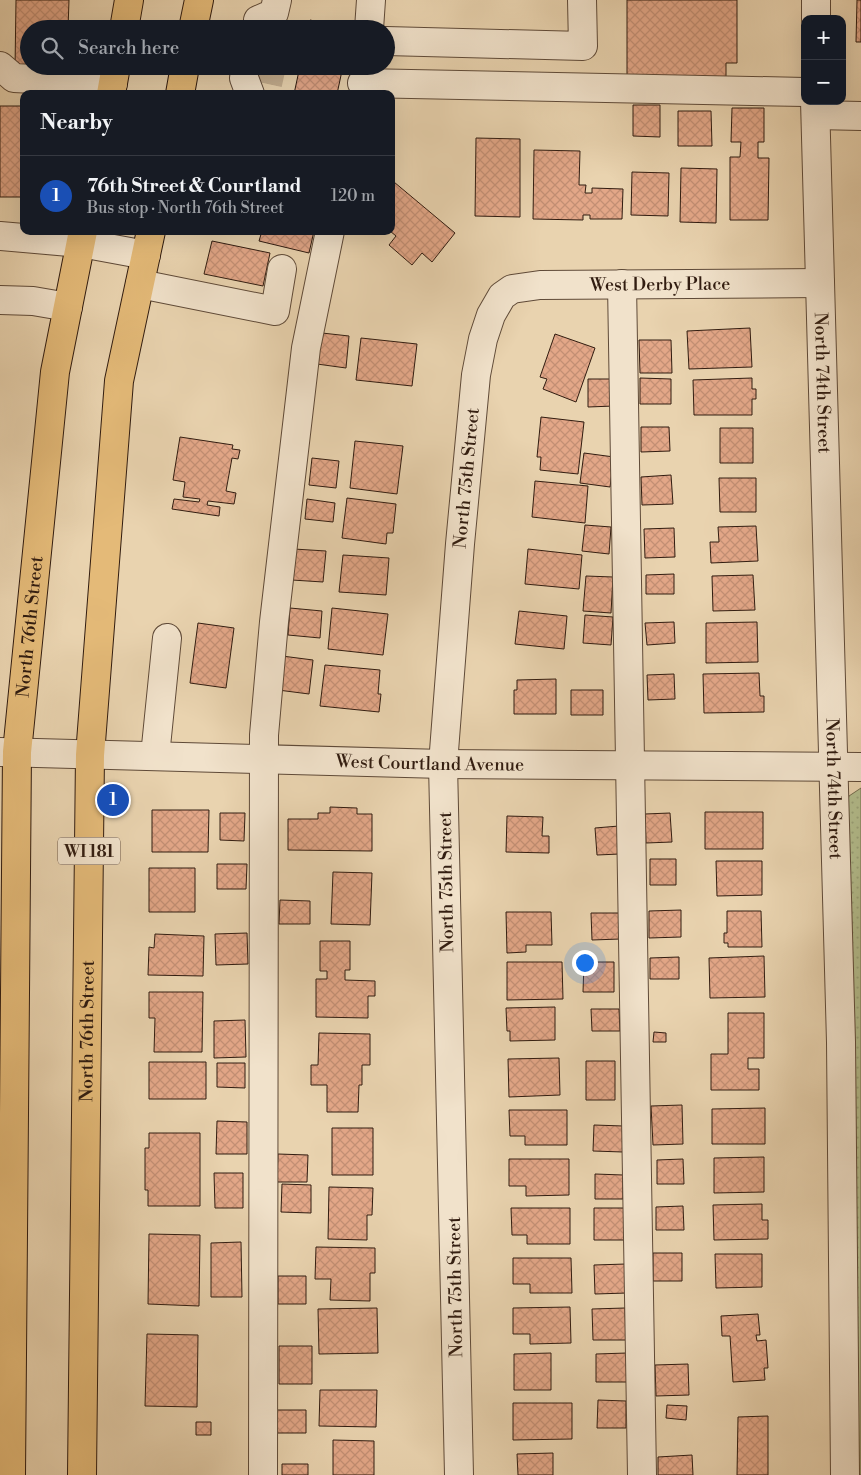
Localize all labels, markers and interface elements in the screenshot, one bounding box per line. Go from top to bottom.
map controls [801,15,846,105]
button: + [801,15,846,60]
search box [20,20,395,75]
icon: search [38,34,66,62]
text: Search here [78,36,179,60]
button: − [801,60,846,105]
text: Nearby [40,110,113,136]
text: 76th Street & Courtland [87,174,302,198]
text: 1 [52,186,60,206]
text: 120 m [331,186,375,206]
text: Bus stop · North 76th Street [87,198,284,218]
street label: West Derby Place [589,273,730,297]
street label: North 74th Street [809,312,836,455]
street label: North 75th Street [449,406,485,550]
street label: North 76th Street [12,554,49,699]
street label: North 74th Street [820,718,847,860]
street label: West Courtland Avenue [334,750,524,777]
pin: 1 [97,781,129,819]
street label: North 75th Street [434,811,459,953]
road number: WI 181 [58,838,120,864]
your location [572,950,598,976]
street label: North 76th Street [75,959,100,1102]
street label: North 75th Street [443,1216,468,1358]

